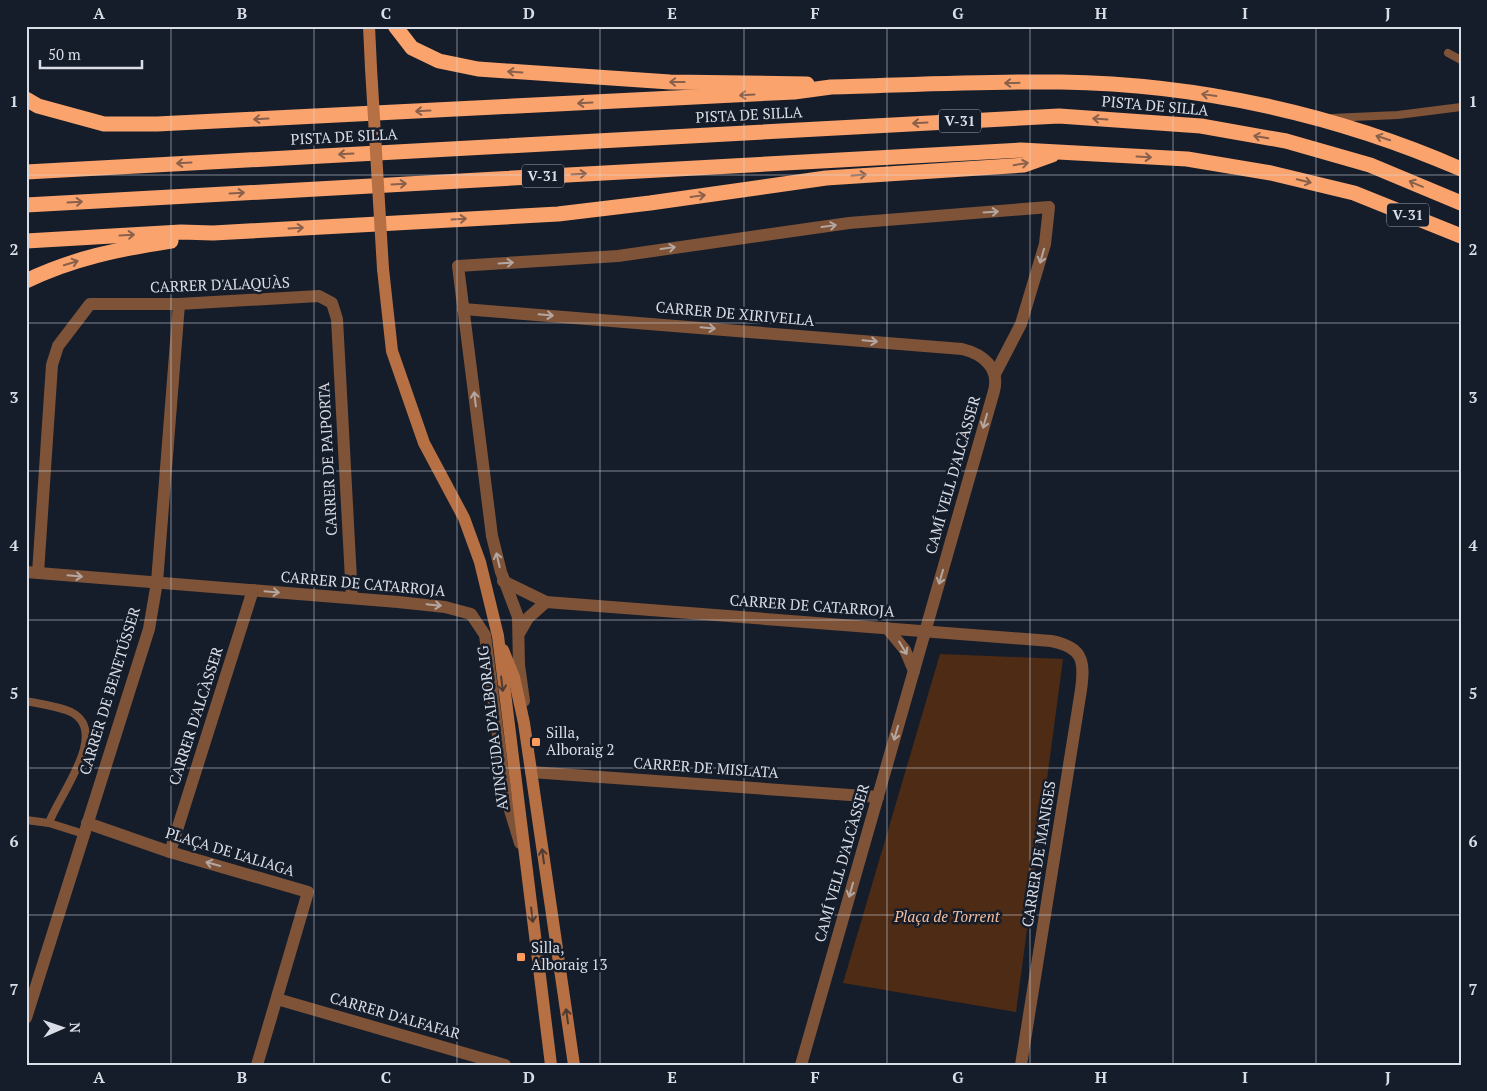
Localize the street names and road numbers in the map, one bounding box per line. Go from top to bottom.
street label: PISTA DE SILLA [1101,90,1210,120]
street label: PISTA DE SILLA [695,101,804,127]
road number: V-31 [939,110,981,132]
street label: PISTA DE SILLA [290,123,399,149]
road number: V-31 [522,165,564,188]
road number: V-31 [1387,204,1429,226]
street label: CARRER D'ALAQUÀS [150,272,290,296]
street label: CARRER DE XIRIVELLA [655,296,816,330]
street label: CARRER DE PAIPORTA [313,381,341,536]
street label: CAMÍ VELL D'ALCÀSSER [920,393,984,556]
street label: CARRER DE CATARROJA [280,566,447,600]
street label: CARRER DE CATARROJA [729,589,896,621]
street label: CARRER DE BENETÚSSER [74,604,144,777]
street label: CARRER D'ALCÀSSER [163,644,227,787]
street label: AVINGUDA D’ALBORAIG [472,644,512,812]
street label: CARRER DE MISLATA [633,752,780,782]
street label: CARRER DE MANISES [1017,779,1059,928]
street label: CAMÍ VELL D'ALCÀSSER [809,781,873,944]
street label: PLAÇA DE L'ALIAGA [163,822,298,880]
street label: CARRER D'ALFAFAR [328,987,463,1043]

